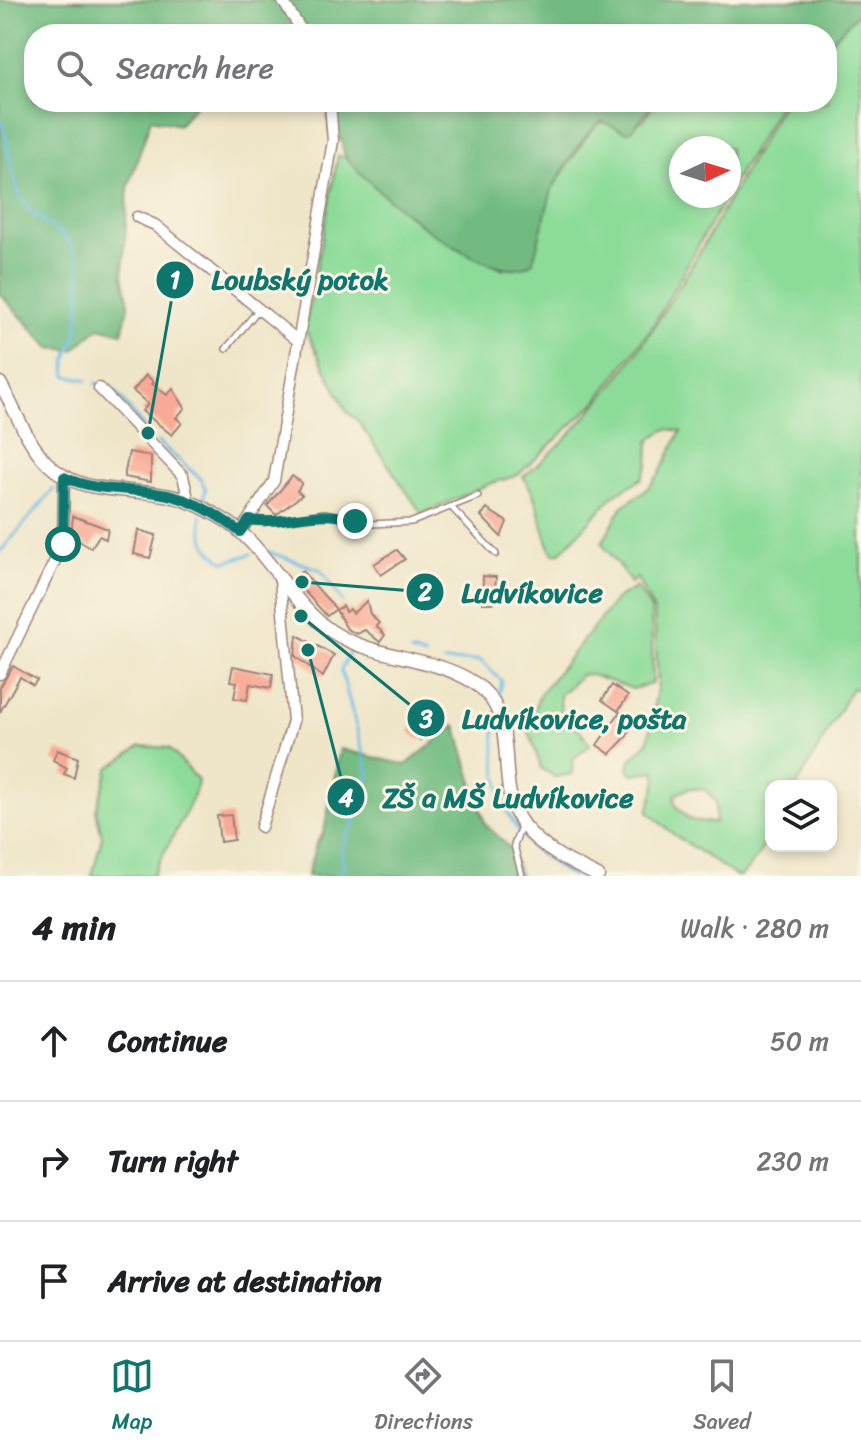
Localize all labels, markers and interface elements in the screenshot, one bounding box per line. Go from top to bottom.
search box [24,24,837,112]
text: Search here [116,41,274,95]
icon: search [52,46,96,90]
north arrow [669,136,741,208]
callout: Loubský potok [155,254,404,306]
text: Loubský potok [211,255,389,304]
text: 1 [170,259,180,301]
route end [337,503,373,539]
route start [45,526,81,562]
callout: Ludvíkovice [405,566,618,618]
text: Ludvíkovice [461,568,603,617]
text: 2 [417,571,432,613]
callout: Ludvíkovice, pošta [406,692,703,744]
text: Ludvíkovice, pošta [462,694,687,743]
text: 3 [418,698,433,740]
callout: ZŠ a MŠ Ludvíkovice [326,771,649,823]
text: ZŠ a MŠ Ludvíkovice [381,773,634,822]
text: 4 [339,777,354,819]
map controls [765,780,837,852]
button: layers [765,780,837,852]
text: 4 min [32,898,116,958]
text: Walk · 280 m [680,905,829,951]
text: Continue [108,1014,227,1068]
text: 50 m [770,1018,829,1064]
icon: ahead [32,1019,76,1063]
text: Turn right [108,1134,238,1188]
text: 230 m [757,1138,829,1184]
icon: right [32,1139,76,1183]
text: Arrive at destination [108,1254,382,1308]
icon: arrive [32,1259,76,1303]
tab: Map [110,1354,154,1441]
tab: Directions [374,1354,473,1441]
tab: Saved [693,1354,751,1441]

